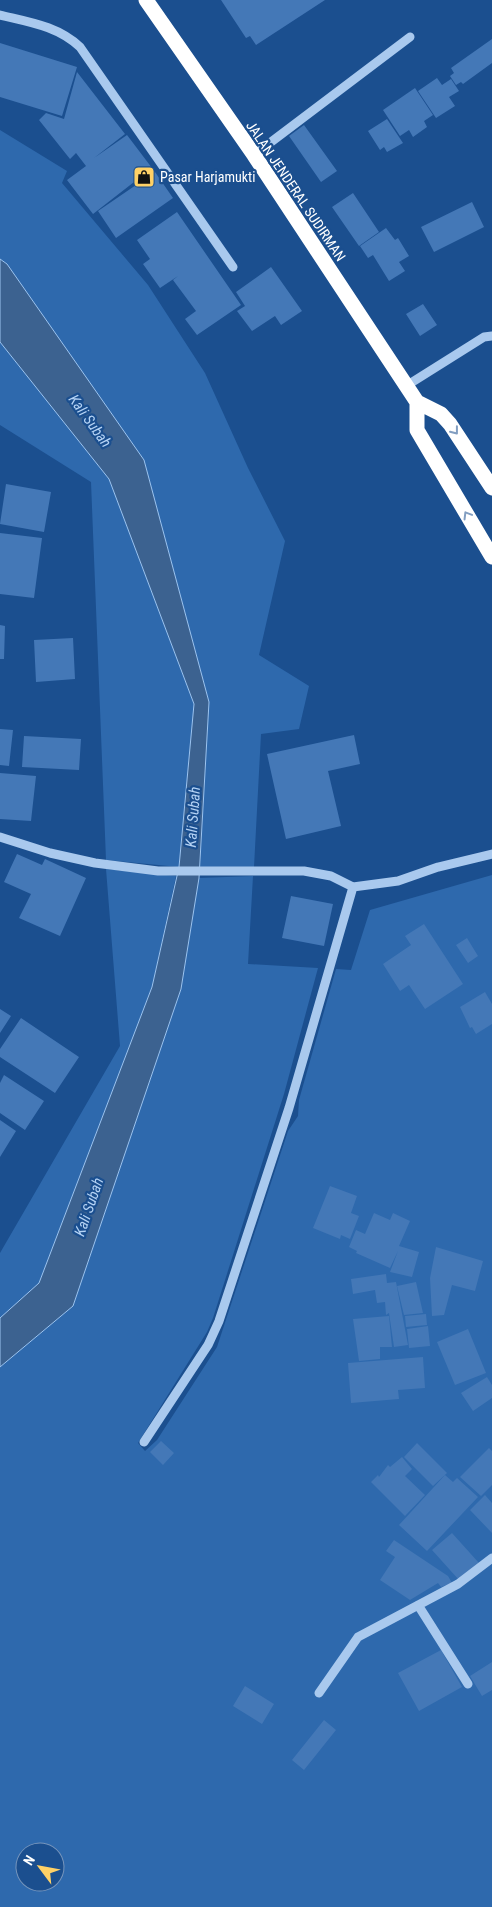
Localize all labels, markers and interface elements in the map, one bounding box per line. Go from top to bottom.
street label: JALAN JENDERAL SUDIRMAN [243,118,349,264]
shop icon: Pasar Harjamukti [132,165,156,189]
place label: Pasar Harjamukti [160,169,255,185]
water label: Kali Subah [65,391,115,451]
one-way arrow [449,425,458,434]
one-way arrow [463,512,473,521]
water label: Kali Subah [182,786,204,848]
water label: Kali Subah [71,1175,107,1239]
north arrow [15,1842,65,1892]
text: N [20,1852,38,1868]

